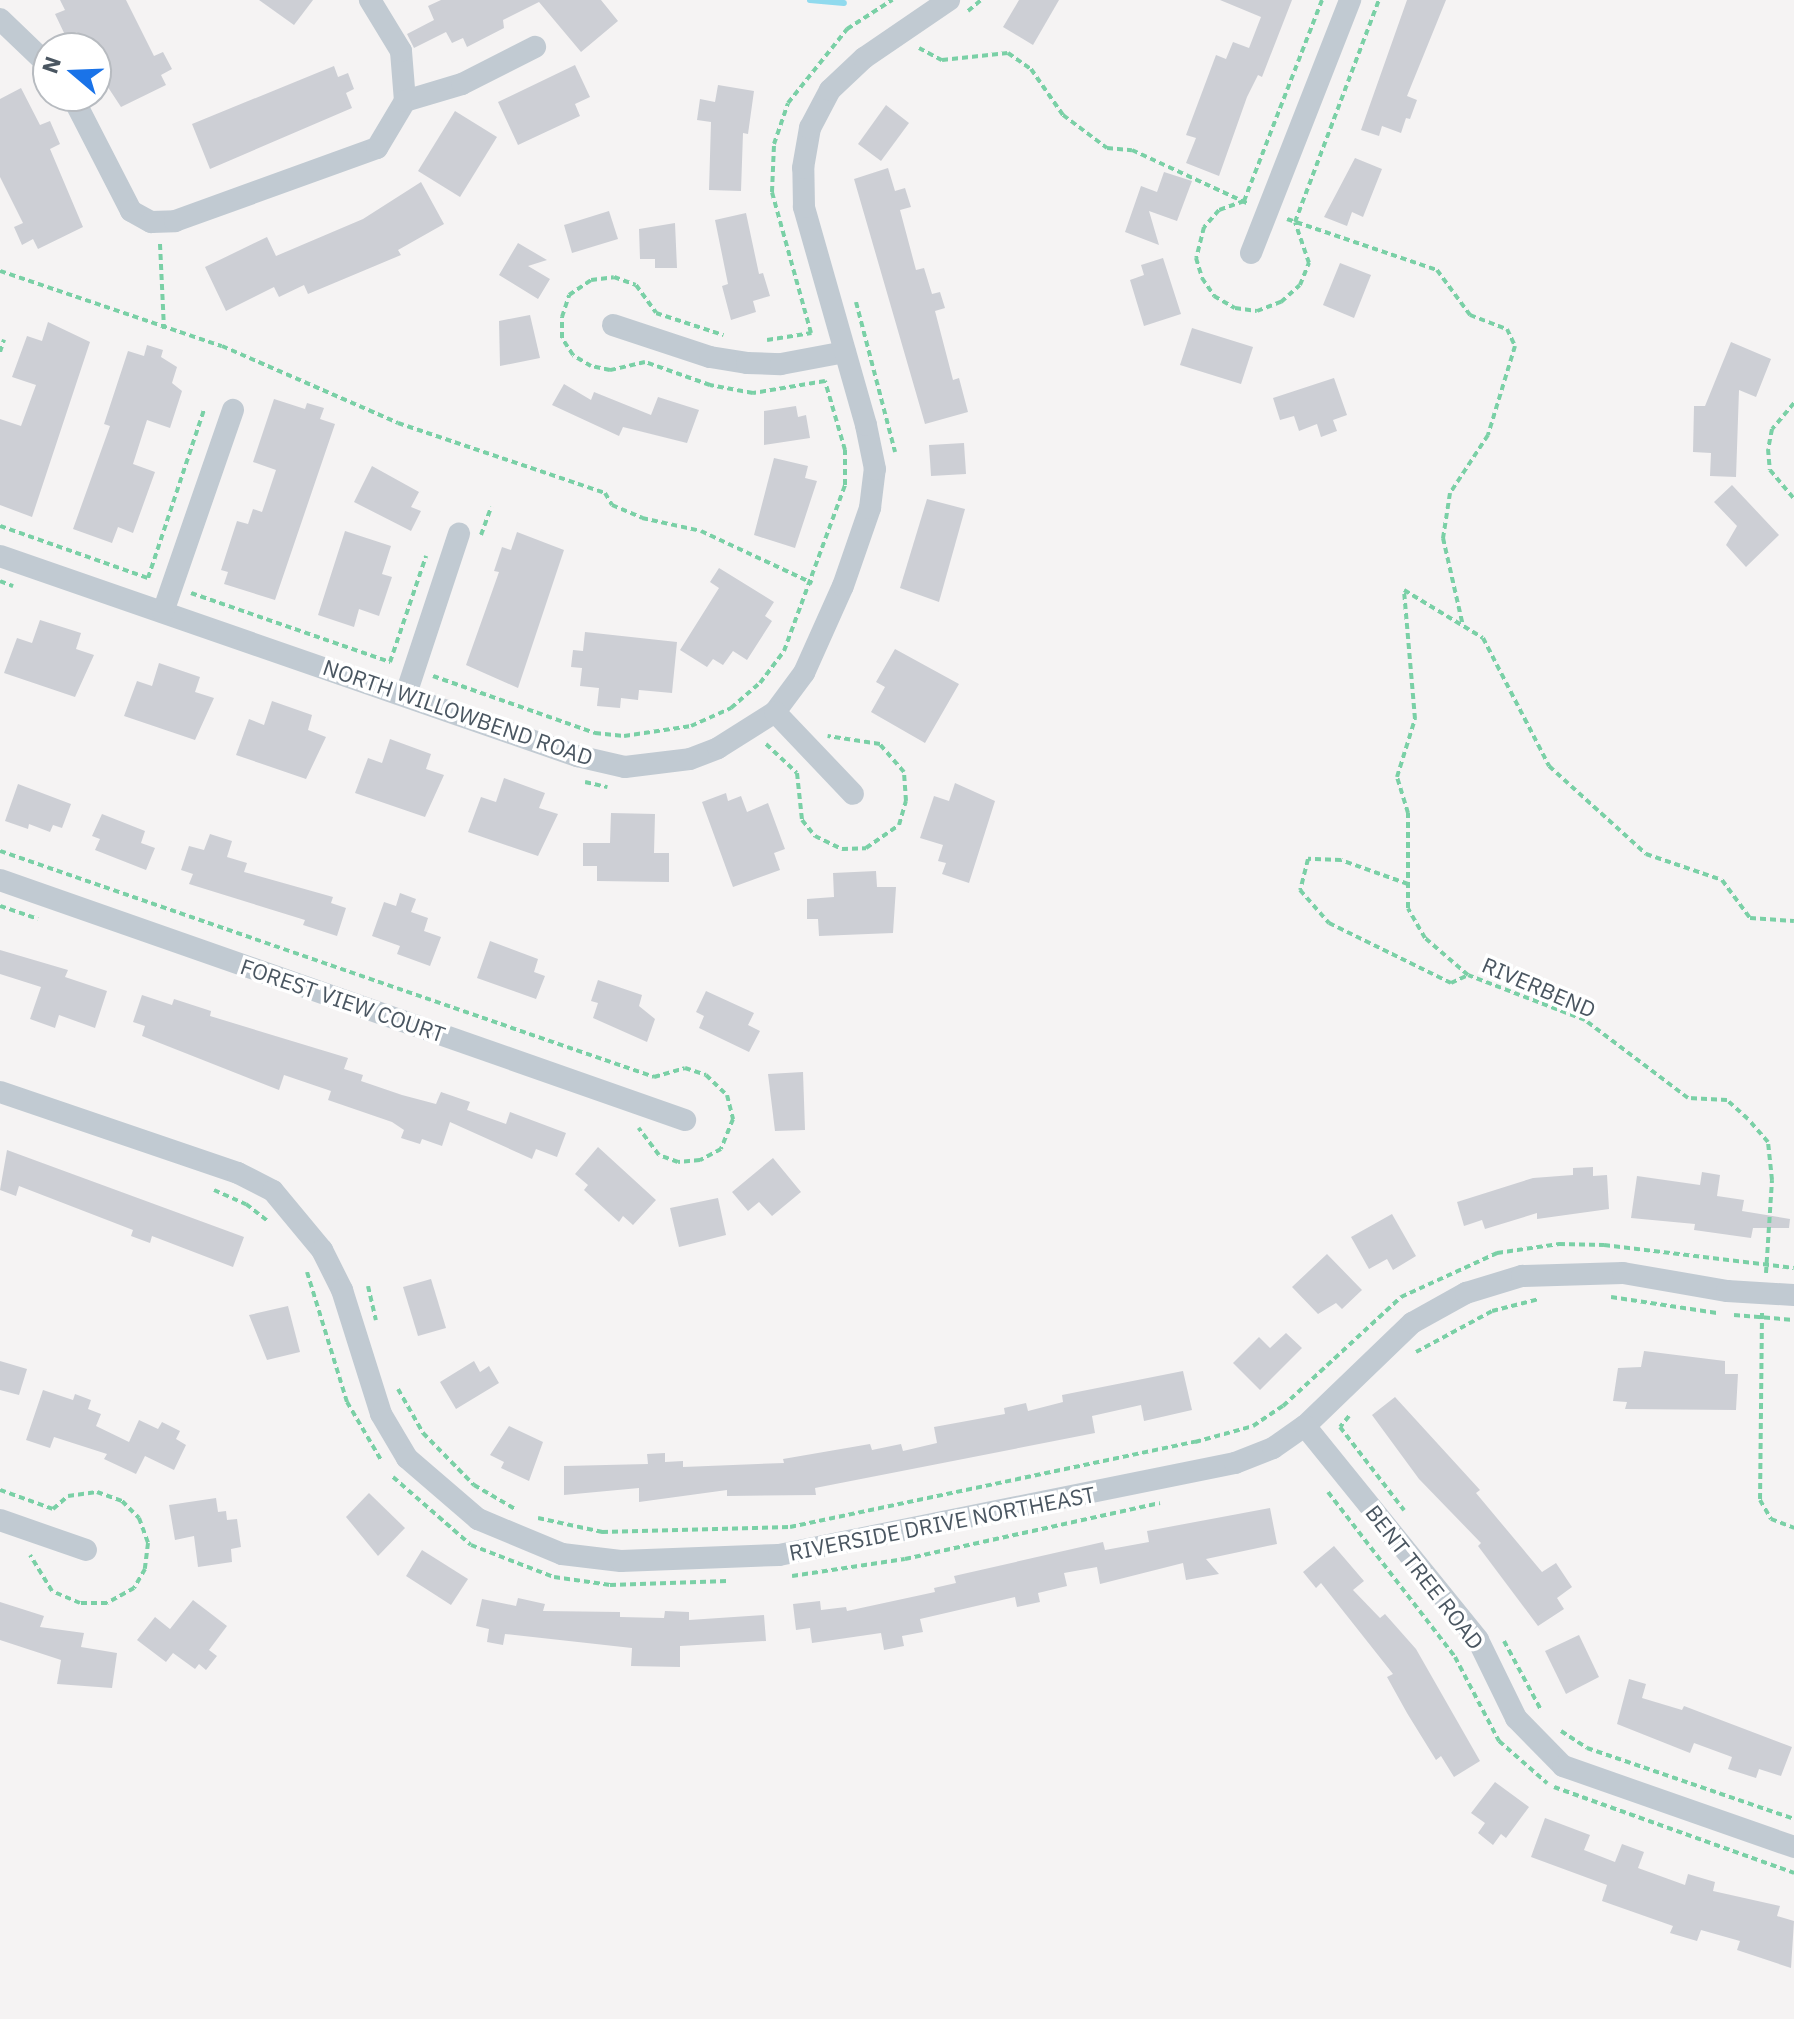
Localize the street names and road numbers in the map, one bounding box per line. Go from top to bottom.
street label: NORTH WILLOWBEND ROAD [320,653,596,771]
street label: RIVERBEND [1478,951,1600,1023]
street label: FOREST VIEW COURT [237,953,449,1047]
street label: RIVERSIDE DRIVE NORTHEAST [787,1480,1097,1566]
street label: BENT TREE ROAD [1360,1500,1490,1654]

